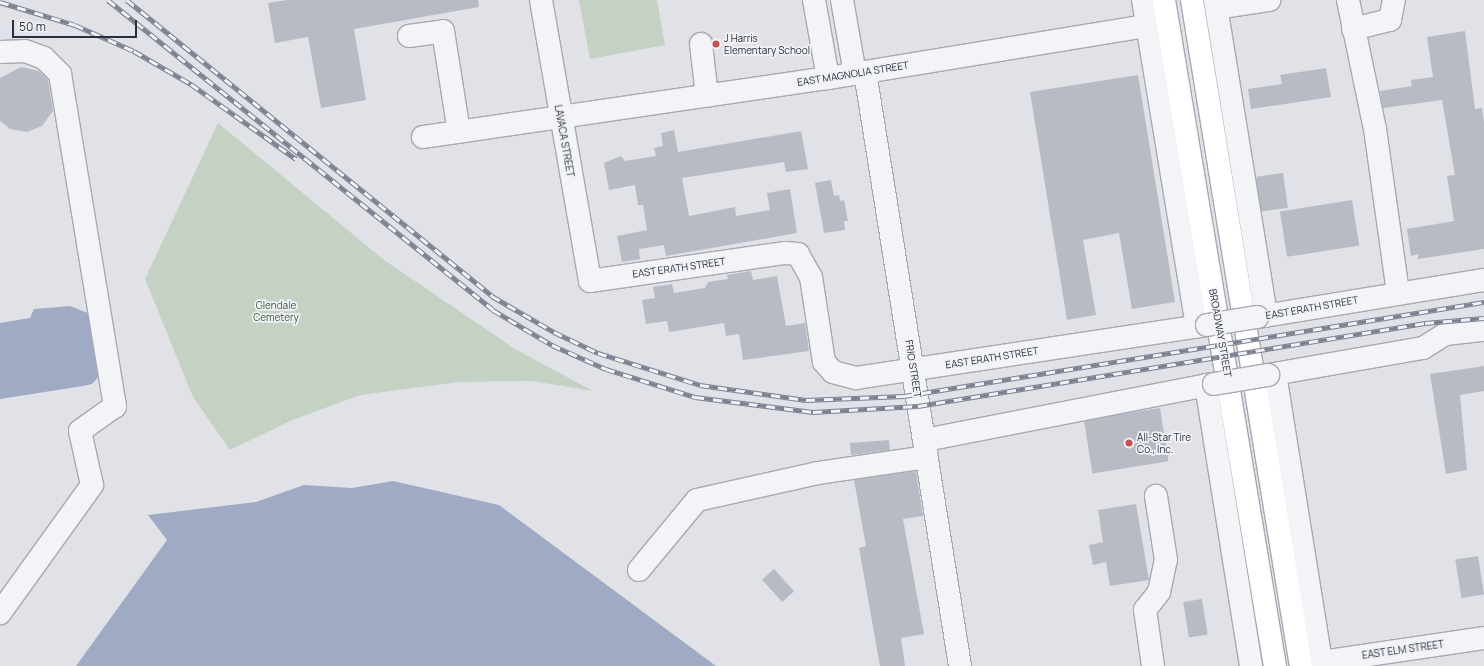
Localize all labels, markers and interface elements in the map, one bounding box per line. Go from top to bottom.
scale bar [14,12,139,38]
text: 50 m [19,18,46,35]
place label: J Harris Elementary School [724,32,810,56]
marker: J Harris Elementary School [711,39,721,49]
street label: EAST MAGNOLIA STREET [796,59,910,89]
street label: LAVACA STREET [552,104,576,178]
street label: EAST ERATH STREET [631,255,727,281]
street label: BROADWAY STREET [1206,288,1234,378]
street label: EAST ERATH STREET [1265,294,1359,322]
park label: Glendale Cemetery [253,299,299,322]
street label: FRIO STREET [902,339,924,399]
street label: EAST ERATH STREET [944,345,1040,371]
place label: All-Star Tire Co., Inc. [1137,431,1191,454]
marker: All-Star Tire Co., Inc. [1124,438,1134,448]
street label: EAST ELM STREET [1361,638,1445,662]

